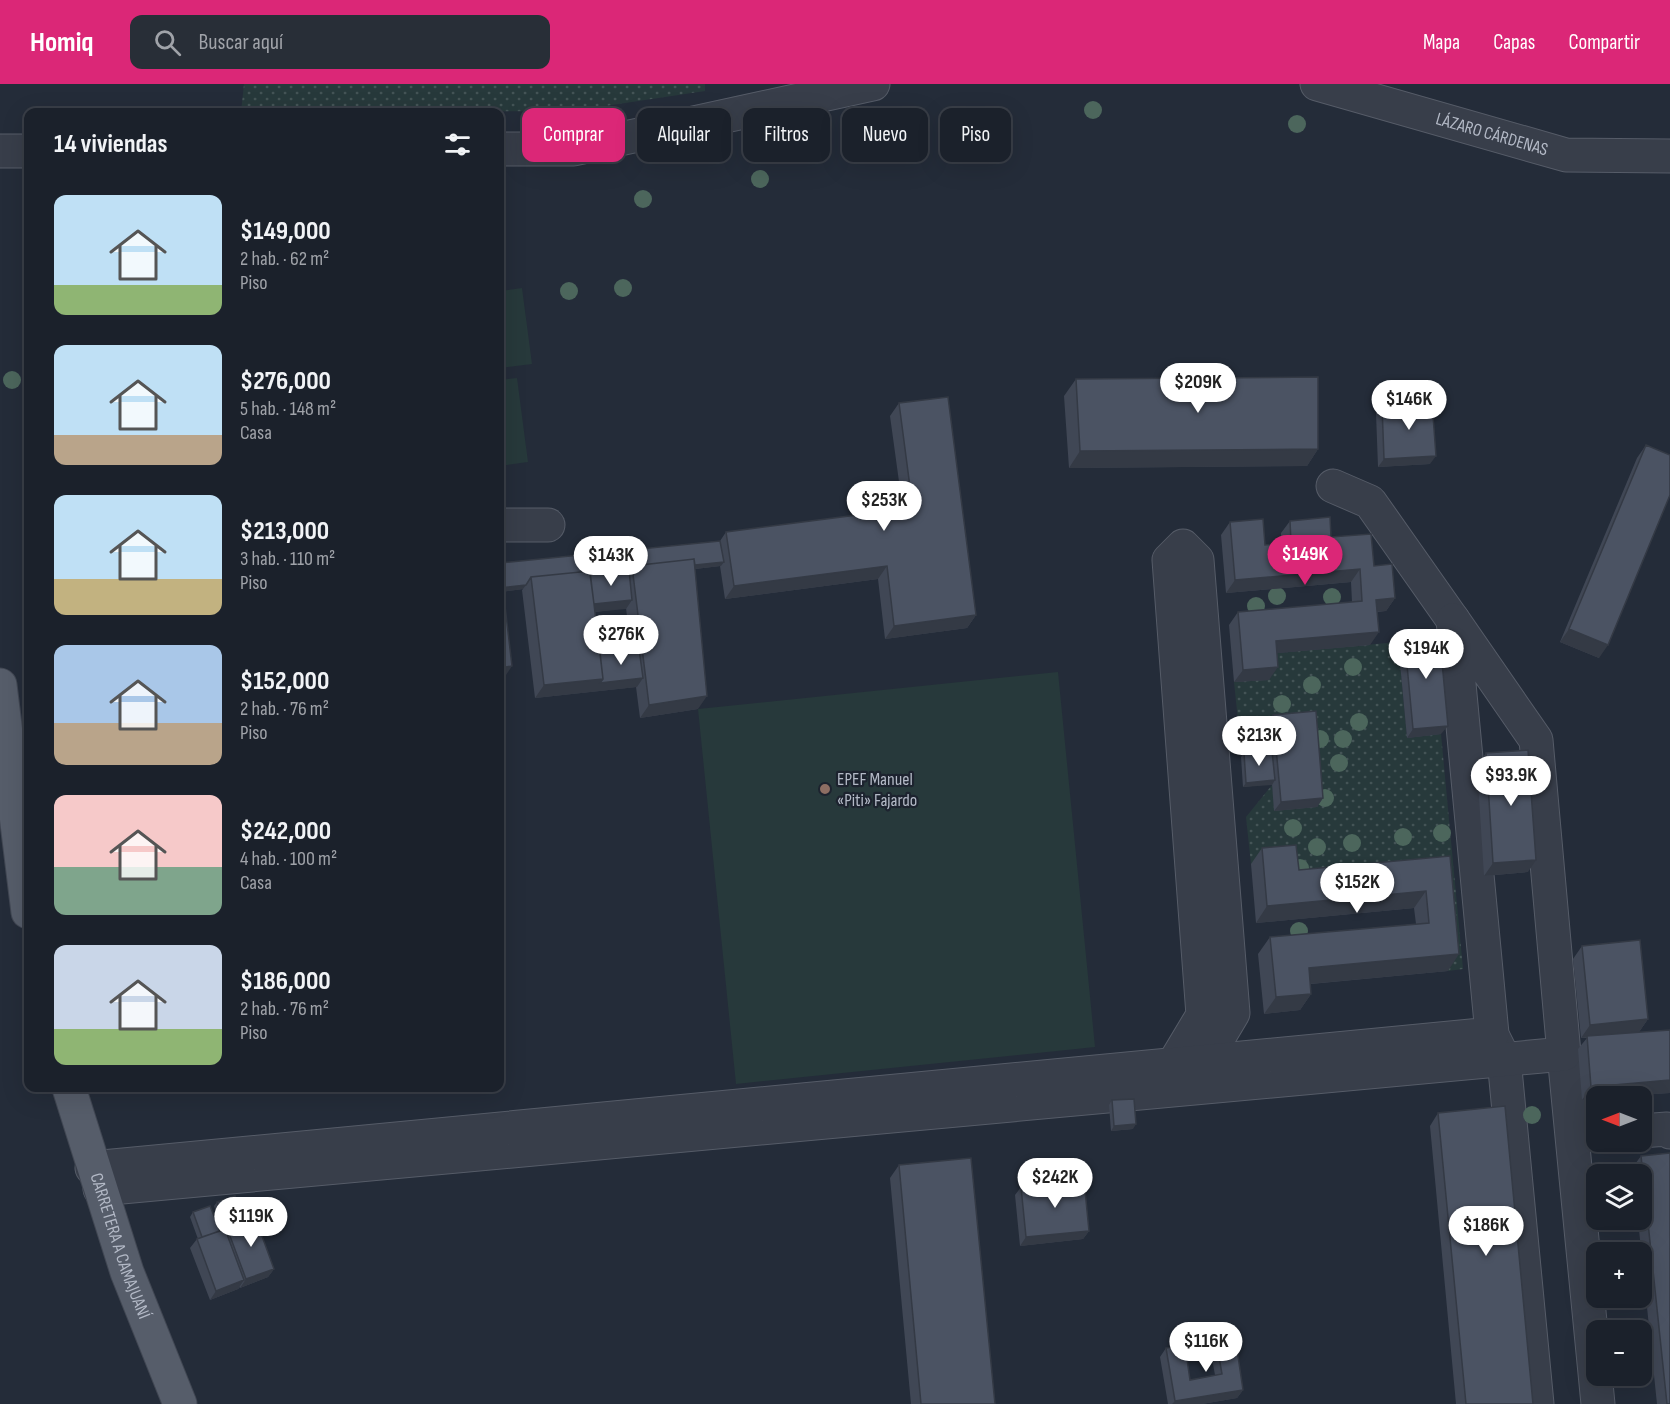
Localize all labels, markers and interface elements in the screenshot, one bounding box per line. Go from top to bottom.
search box [130,15,550,69]
text: Homiq [30,26,94,59]
icon: search [151,26,184,59]
text: Buscar aquí [199,29,283,56]
text: Mapa [1423,30,1460,55]
text: Capas [1493,30,1535,55]
text: Compartir [1568,30,1640,55]
chip: Comprar [522,108,625,162]
chip: Alquilar [637,108,731,162]
chip: Filtros [743,108,830,162]
chip: Nuevo [842,108,928,162]
chip: Piso [940,108,1011,162]
street label: LÁZARO CÁRDENAS [1433,108,1551,160]
icon: filters [441,128,474,161]
text: 14 viviendas [54,129,167,160]
text: $149,000 [240,216,331,247]
icon: home [102,219,174,291]
text: 2 hab. · 62 m² [240,247,329,271]
text: Piso [240,271,268,295]
pin: $209K [1156,363,1240,414]
text: $276,000 [240,366,331,397]
icon: home [102,369,174,441]
text: $209K [1174,370,1222,394]
pin: $146K [1367,380,1451,431]
text: $146K [1386,387,1432,411]
text: 5 hab. · 148 m² [240,397,336,421]
text: Casa [240,421,272,445]
pin: $253K [842,481,926,532]
text: $253K [861,488,907,512]
text: $213,000 [240,516,329,547]
icon: home [102,519,174,591]
pin: $149K [1263,535,1347,586]
pin: $143K [569,536,653,587]
text: $149K [1282,542,1328,566]
text: $143K [588,543,634,567]
text: 3 hab. · 110 m² [240,547,335,571]
text: Piso [240,571,268,595]
pin: $276K [579,615,663,666]
text: $276K [598,622,644,646]
pin: $194K [1384,629,1468,680]
text: $194K [1403,636,1449,660]
text: $152,000 [240,666,329,697]
icon: home [102,669,174,741]
text: 2 hab. · 76 m² [240,697,329,721]
pin: $213K [1217,716,1301,767]
text: Piso [240,721,268,745]
text: $213K [1236,723,1282,747]
pin: $93.9K [1462,756,1560,807]
text: $93.9K [1485,763,1537,787]
place label: EPEF Manuel «Piti» Fajardo [837,769,917,811]
marker: EPEF Manuel «Piti» Fajardo [818,782,832,796]
text: $242,000 [240,816,331,847]
icon: home [102,819,174,891]
text: 4 hab. · 100 m² [240,847,337,871]
pin: $152K [1315,863,1399,914]
text: $152K [1334,870,1380,894]
text: Casa [240,871,272,895]
text: $186,000 [240,966,331,997]
icon: home [102,969,174,1041]
text: 2 hab. · 76 m² [240,997,329,1021]
text: Piso [240,1021,268,1045]
north arrow [1586,1086,1652,1152]
map controls [1586,1086,1652,1386]
pin: $242K [1013,1158,1097,1209]
button: layers [1586,1164,1652,1230]
text: $242K [1032,1165,1078,1189]
street label: CARRETERA A CAMAJUANÍ [85,1170,155,1322]
pin: $119K [209,1197,293,1248]
text: $119K [228,1204,274,1228]
pin: $186K [1444,1206,1528,1257]
text: $186K [1463,1213,1509,1237]
button: + [1586,1242,1652,1308]
button: − [1586,1320,1652,1386]
pin: $116K [1164,1322,1248,1373]
text: $116K [1183,1329,1229,1353]

